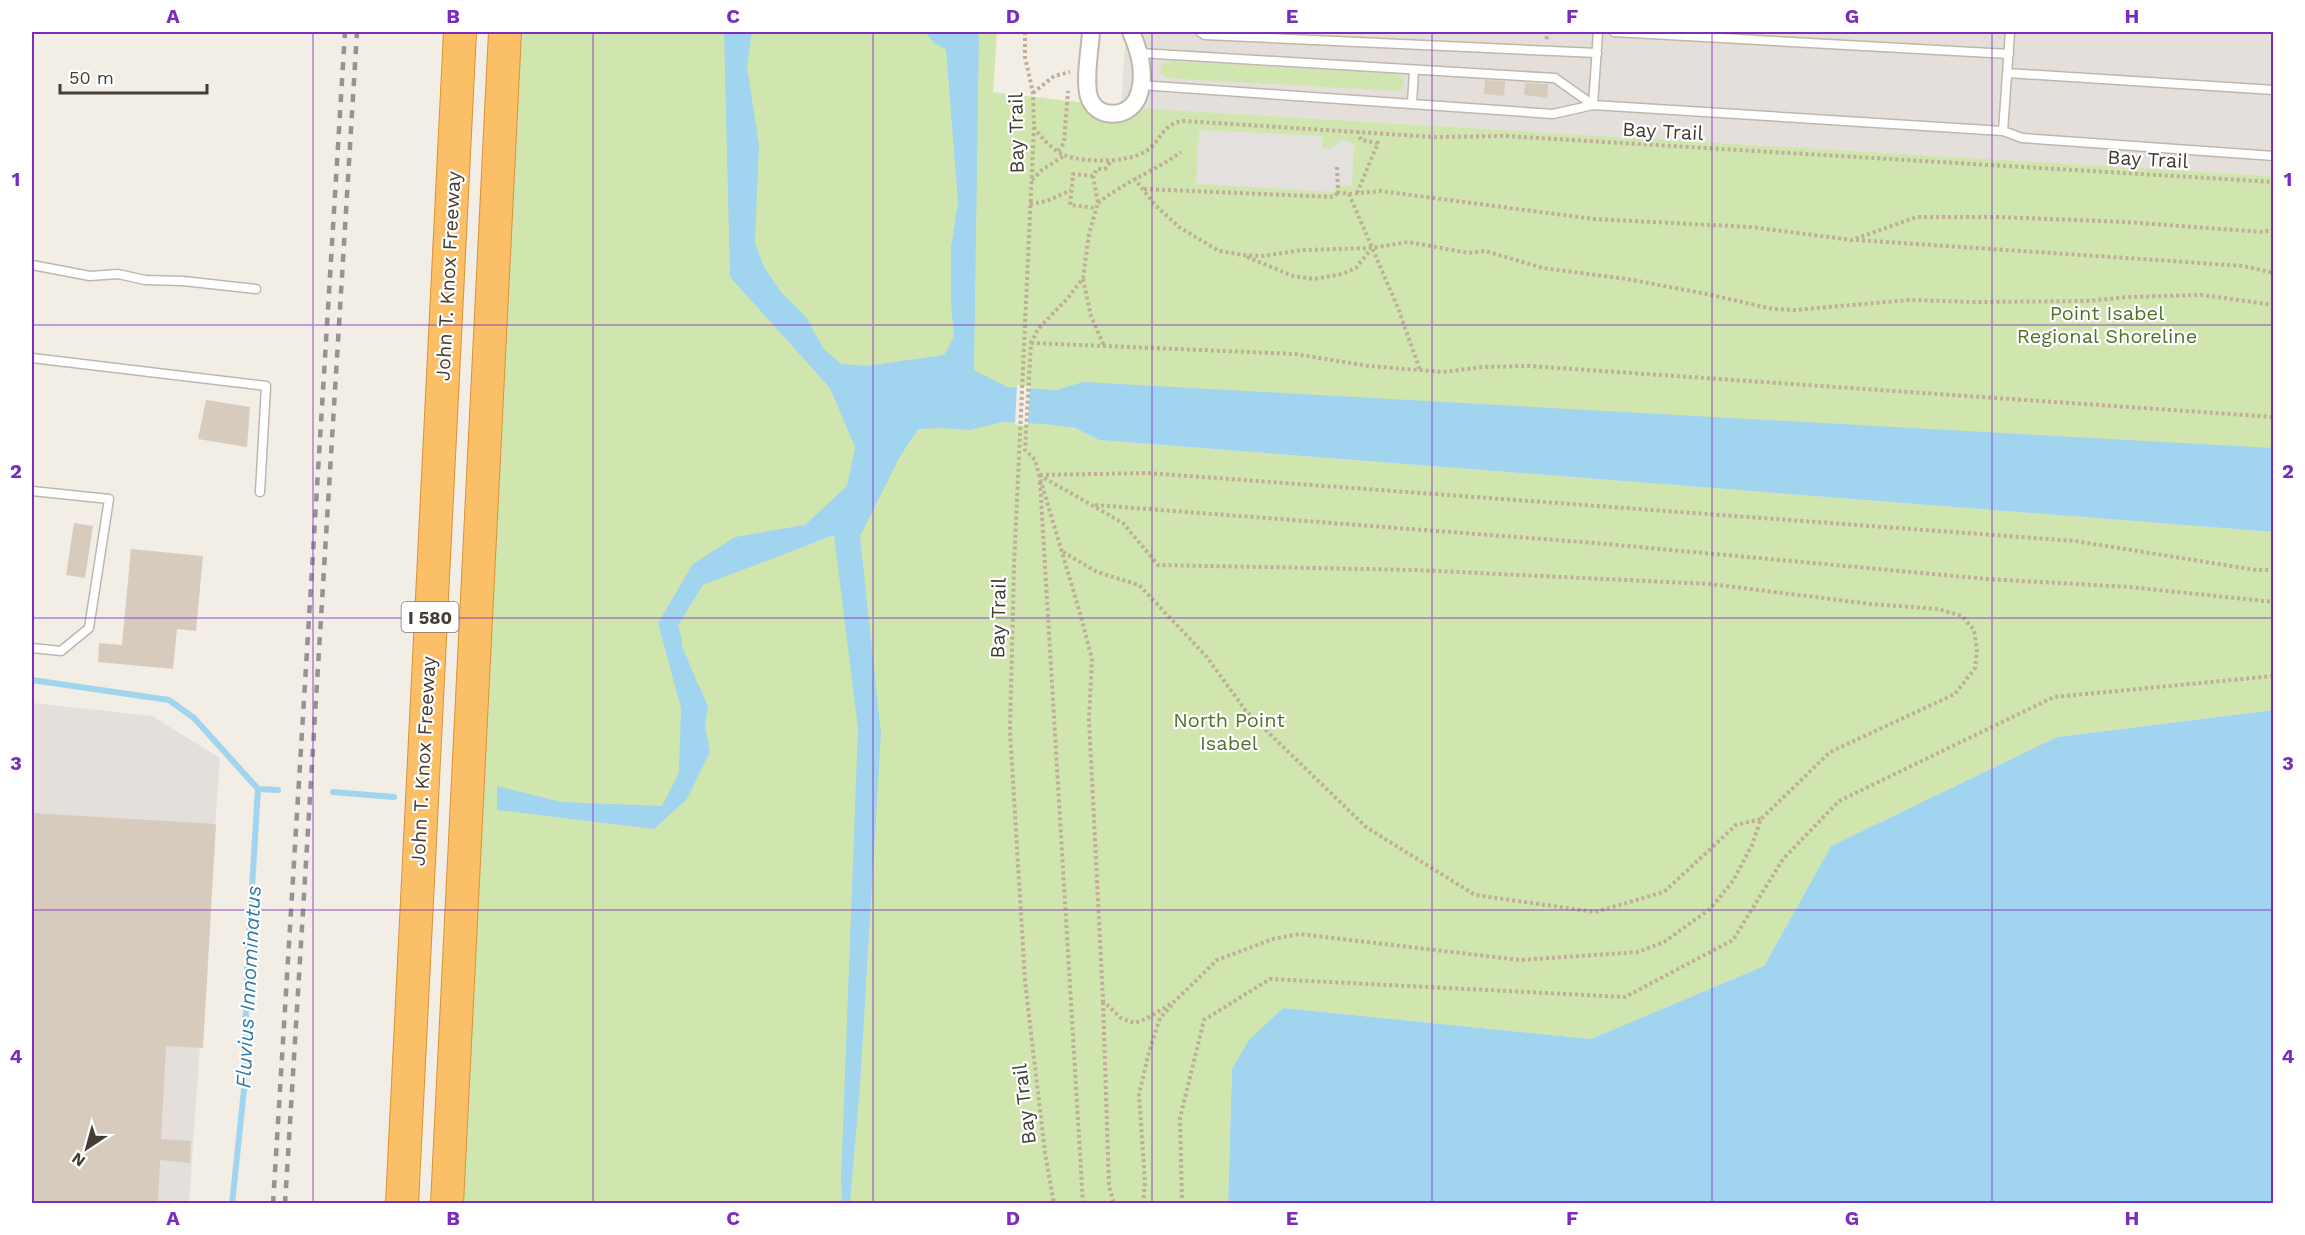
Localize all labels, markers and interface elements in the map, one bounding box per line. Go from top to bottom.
text: A [166,4,180,28]
text: B [446,4,460,28]
text: C [726,4,740,28]
text: D [1006,4,1020,28]
text: E [1286,4,1298,28]
text: F [1566,4,1578,28]
text: G [1845,4,1859,28]
text: H [2125,4,2139,28]
scale bar [60,57,207,95]
text: 50 m [69,67,114,88]
street label: Bay Trail [1003,92,1029,174]
street label: Bay Trail [1622,117,1704,145]
street label: Bay Trail [2107,145,2189,173]
text: 1 [12,167,20,191]
text: 1 [2284,167,2292,191]
street label: John T. Knox Freeway [431,170,466,382]
park label: Point Isabel Regional Shoreline [2017,301,2197,348]
text: 2 [10,459,22,483]
text: 2 [2282,459,2294,483]
street label: Bay Trail [985,577,1011,659]
road number: I 580 [402,602,458,632]
street label: John T. Knox Freeway [406,655,441,867]
park label: North Point Isabel [1173,708,1285,755]
text: 3 [10,751,22,775]
text: 3 [2282,751,2294,775]
water label: Fluvius Innominatus [230,885,266,1089]
text: 4 [10,1044,23,1068]
text: 4 [2282,1044,2295,1068]
street label: Bay Trail [1007,1062,1041,1146]
north arrow [57,1118,117,1178]
text: N [68,1149,89,1171]
text: A [166,1206,180,1230]
text: B [446,1206,460,1230]
text: C [726,1206,740,1230]
text: D [1006,1206,1020,1230]
text: E [1286,1206,1298,1230]
text: F [1566,1206,1578,1230]
text: G [1845,1206,1859,1230]
text: H [2125,1206,2139,1230]

